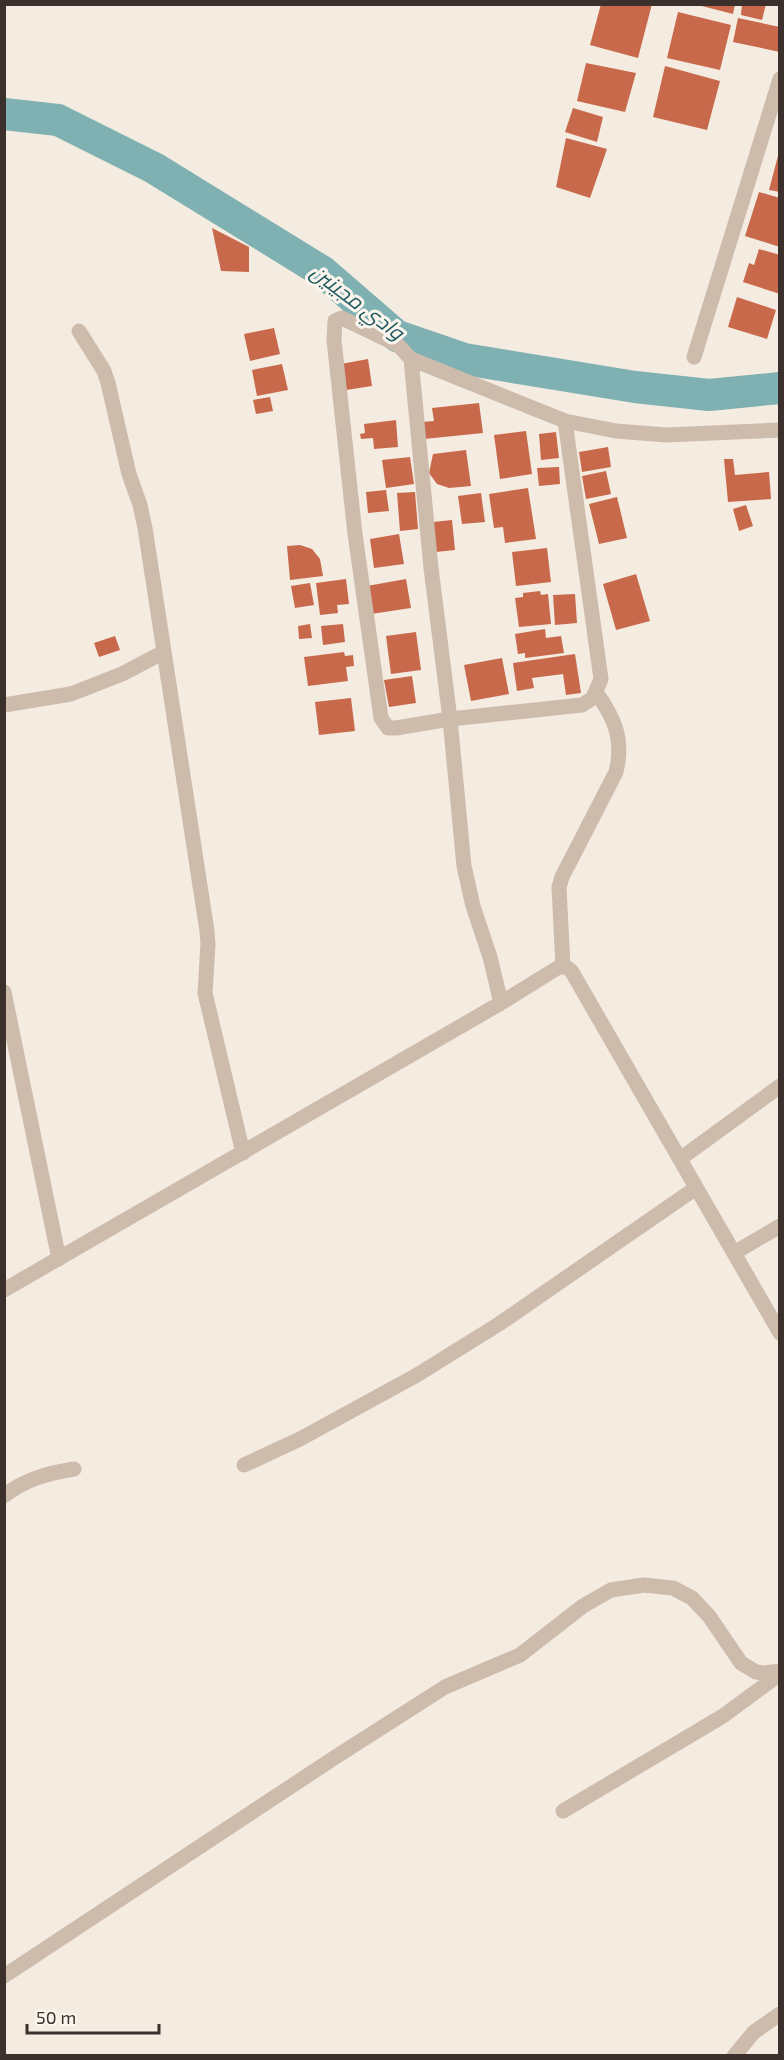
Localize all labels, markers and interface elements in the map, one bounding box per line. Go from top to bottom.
water label: وادي مجينين [303,258,411,350]
scale bar [27,1997,159,2035]
text: 50 m [36,2006,76,2028]

